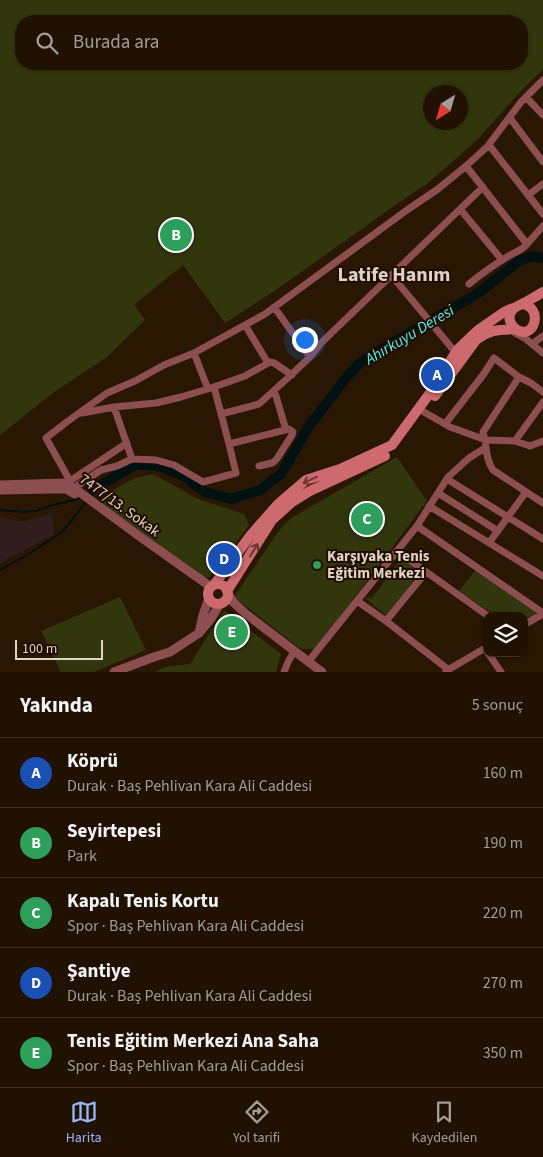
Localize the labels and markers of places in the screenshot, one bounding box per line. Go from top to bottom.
pin: B [160,216,192,254]
pin: A [421,356,453,394]
pin: C [351,500,383,538]
pin: D [208,540,240,578]
place label: Karşıyaka Tenis Eğitim Merkezi [327,546,430,584]
marker: Karşıyaka Tenis Eğitim Merkezi [311,559,323,571]
pin: E [216,613,248,651]

